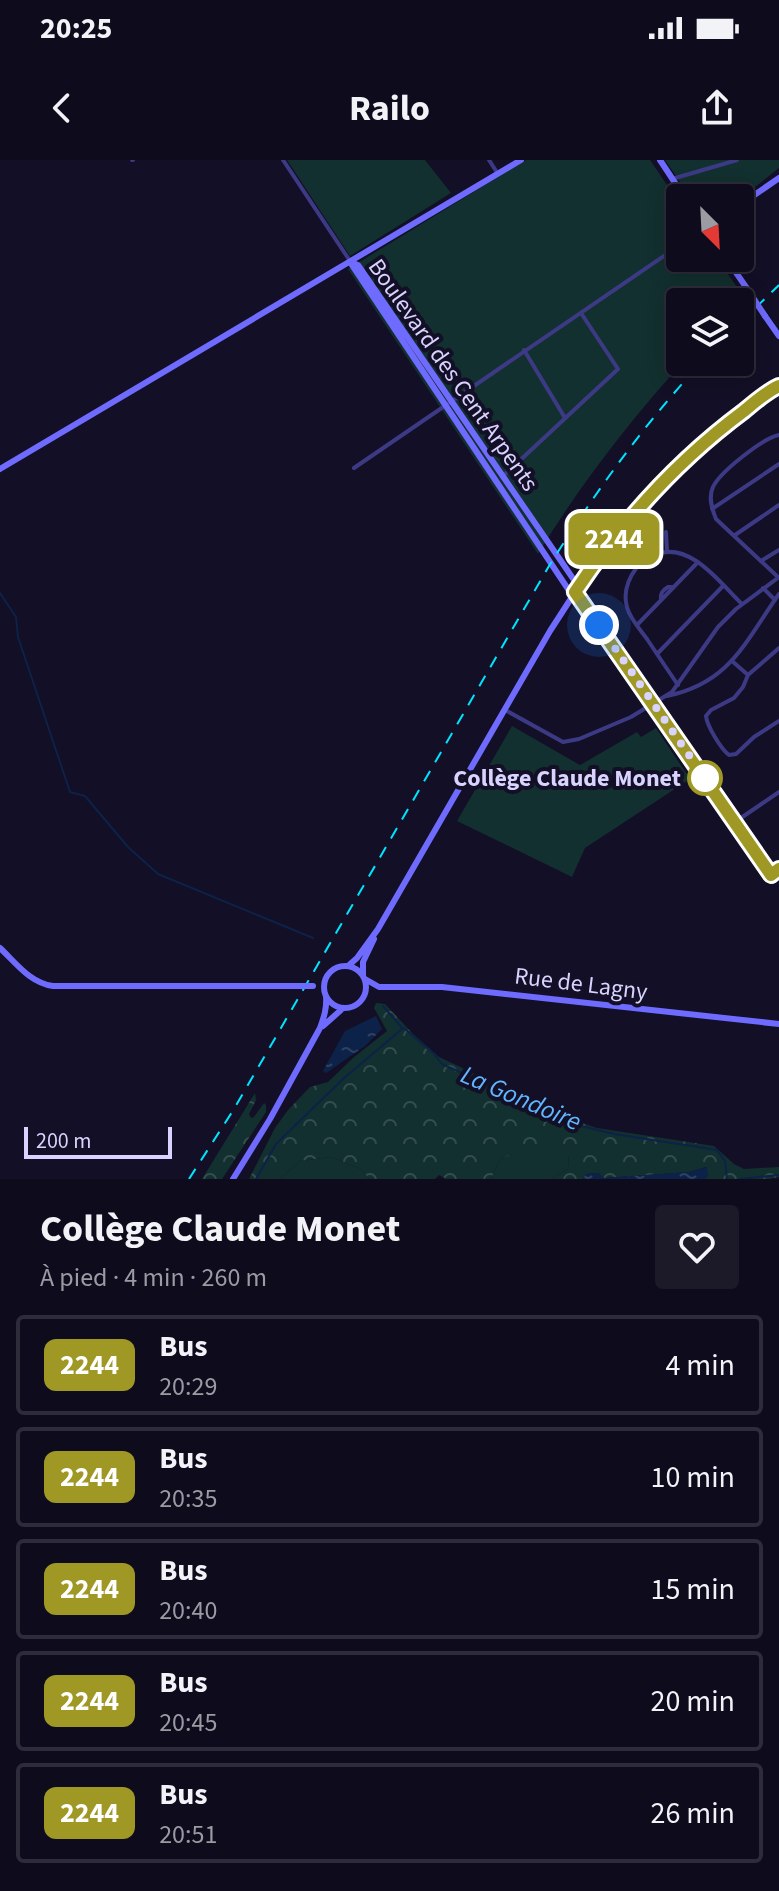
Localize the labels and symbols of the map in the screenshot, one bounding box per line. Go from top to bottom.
north arrow [666,184,754,272]
street label: Boulevard des Cent Arpents [359,252,547,498]
line badge: 2244 [558,513,670,565]
your location [579,605,619,645]
place label: Collège Claude Monet [453,761,681,796]
marker: Collège Claude Monet [688,761,722,795]
street label: Rue de Lagny [513,958,649,1010]
water label: La Gondoire [455,1056,587,1140]
scale bar [24,1123,172,1159]

